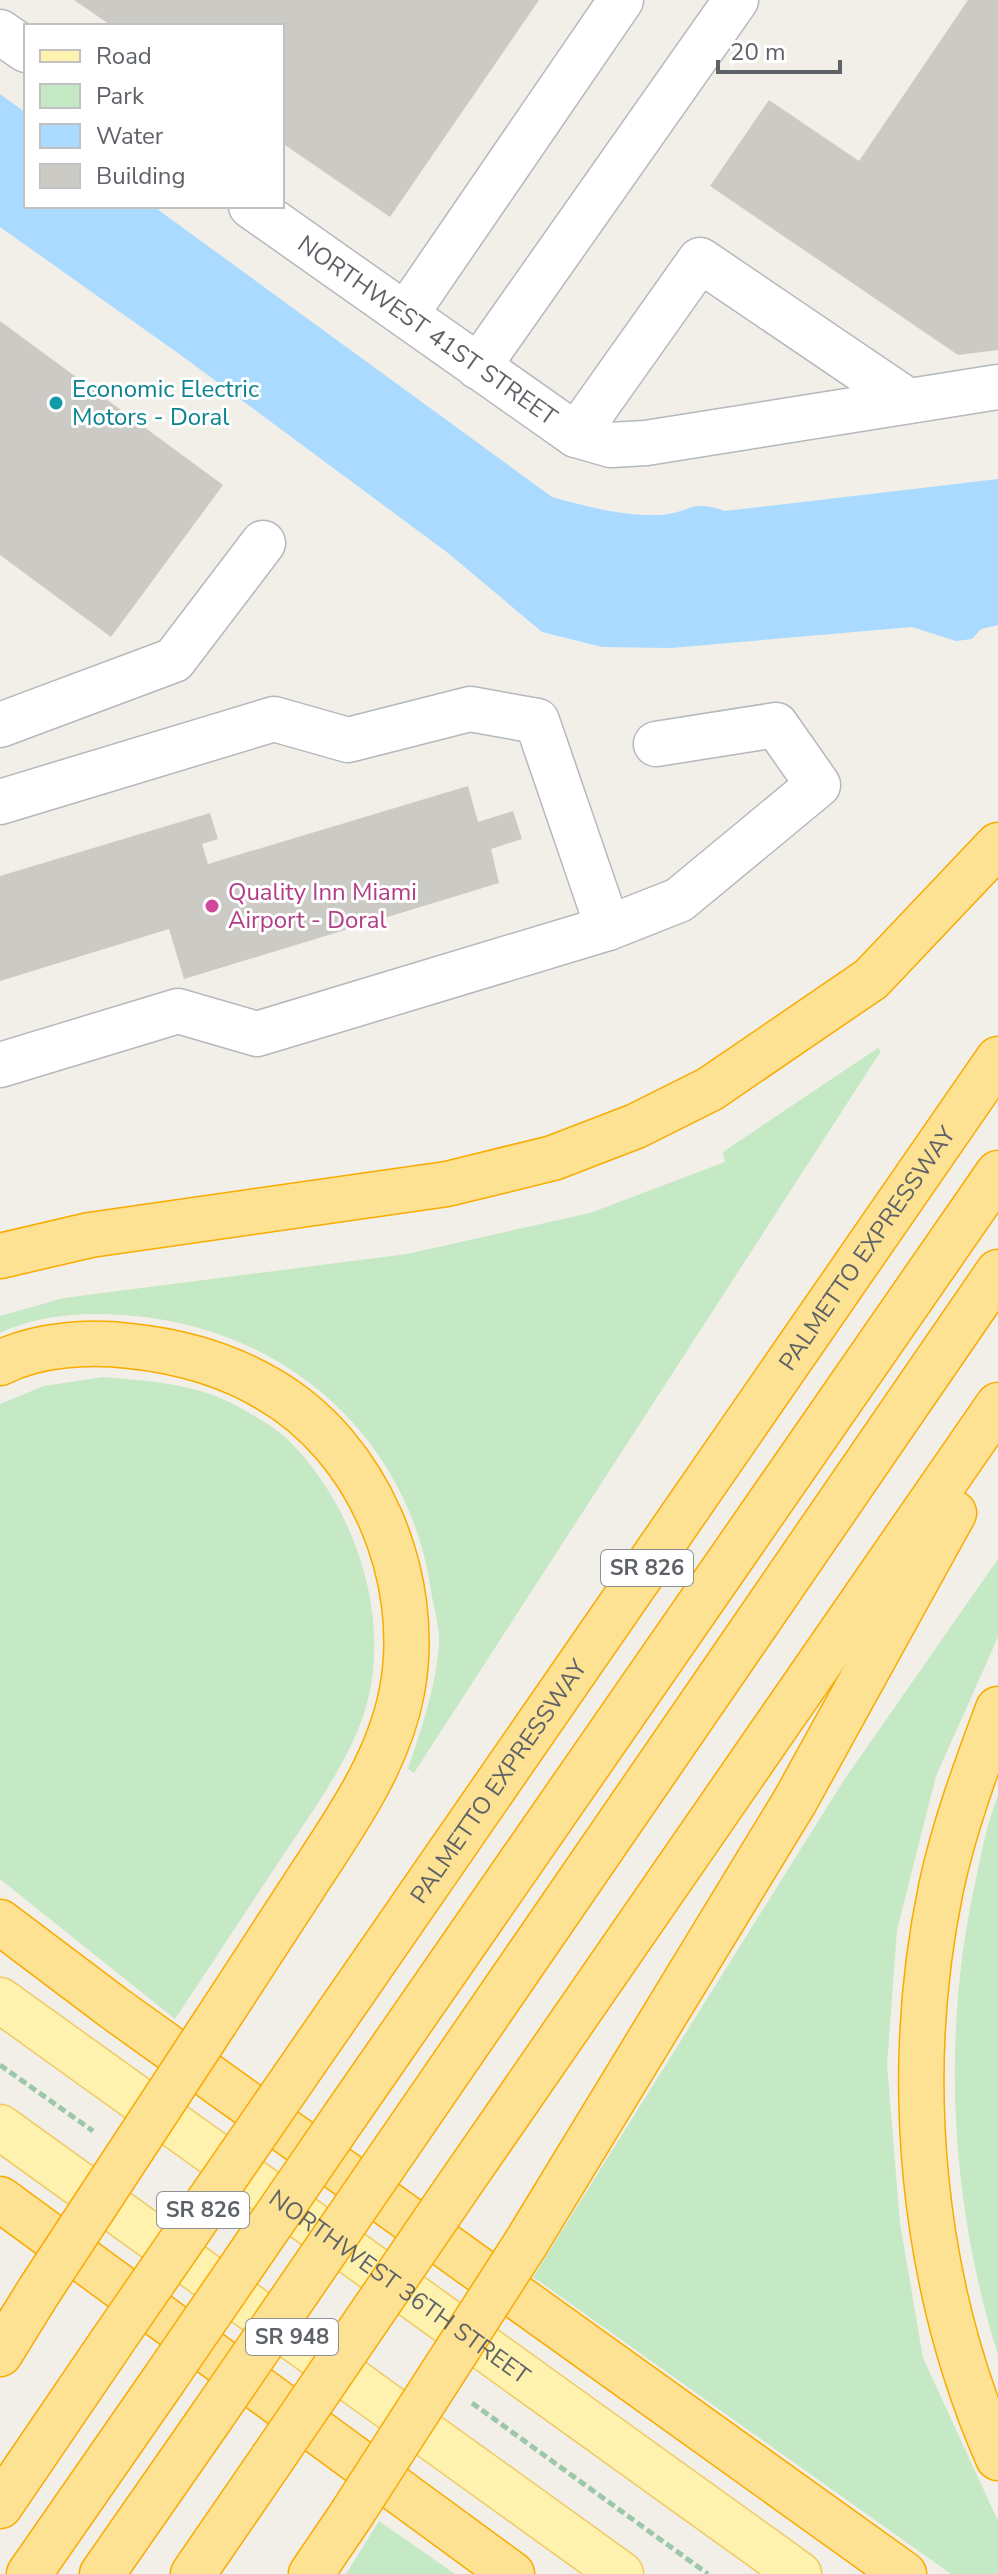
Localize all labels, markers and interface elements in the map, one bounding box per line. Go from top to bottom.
legend [24,24,284,208]
scale bar [718,24,840,74]
text: 20 m [730,36,786,68]
text: Road [96,40,152,72]
text: Park [96,80,145,112]
text: Water [96,120,164,152]
text: Building [96,160,186,192]
street label: NORTHWEST 41ST STREET [291,228,564,433]
place label: Economic Electric Motors - Doral [72,373,259,433]
marker: Economic Electric Motors - Doral [47,394,65,412]
place label: Quality Inn Miami Airport - Doral [228,876,417,936]
marker: Quality Inn Miami Airport - Doral [203,897,221,915]
street label: PALMETTO EXPRESSWAY [771,1119,963,1377]
road number: SR 826 [601,1550,693,1586]
street label: PALMETTO EXPRESSWAY [403,1653,595,1910]
street label: NORTHWEST 36TH STREET [263,2182,537,2392]
road number: SR 826 [157,2192,249,2228]
road number: SR 948 [246,2319,338,2355]

